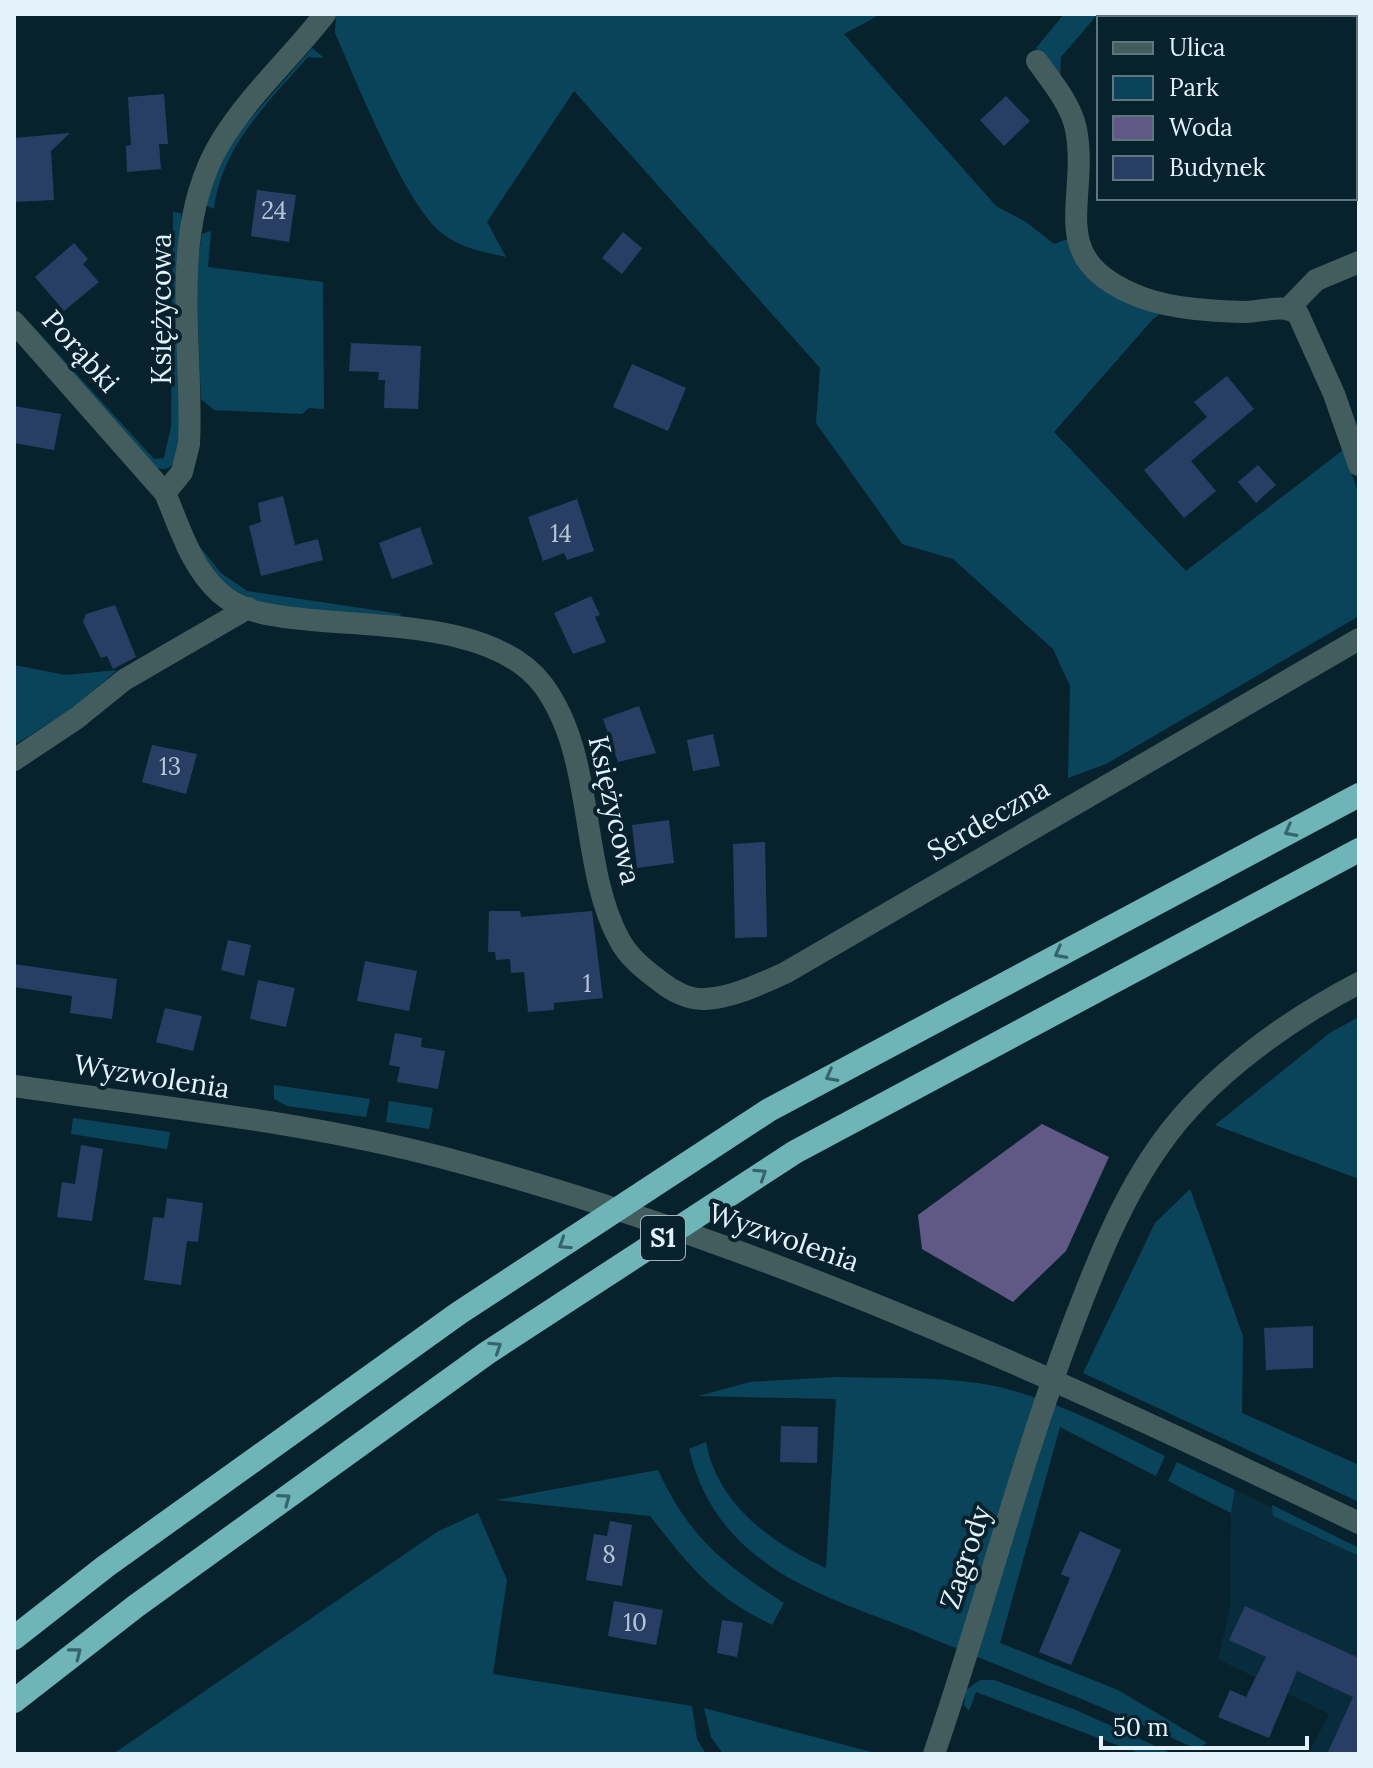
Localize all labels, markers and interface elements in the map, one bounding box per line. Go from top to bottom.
legend [1097,16,1357,200]
text: Ulica [1169,32,1225,63]
text: Park [1169,72,1219,103]
text: Woda [1169,112,1233,143]
text: Budynek [1169,152,1266,183]
house number: 24 [261,195,287,226]
street label: Księżycowa [143,233,179,385]
street label: Porąbki [35,302,127,400]
house number: 14 [550,518,572,549]
street label: Księżycowa [580,732,650,888]
house number: 13 [159,751,181,782]
street label: Serdeczna [920,770,1056,868]
one-way arrow [1284,822,1298,837]
one-way arrow [1054,943,1068,958]
house number: 1 [583,968,591,999]
street label: Wyzwolenia [72,1046,232,1106]
one-way arrow [826,1066,840,1082]
one-way arrow [752,1169,766,1184]
street label: Wyzwolenia [704,1194,864,1280]
road number: S1 [641,1216,685,1260]
one-way arrow [558,1234,572,1249]
one-way arrow [488,1342,502,1357]
one-way arrow [276,1494,290,1508]
street label: Zagrody [931,1501,999,1613]
house number: 8 [602,1539,616,1570]
house number: 10 [623,1607,647,1638]
one-way arrow [67,1648,81,1662]
scale bar [1101,1700,1307,1750]
text: 50 m [1113,1712,1169,1743]

